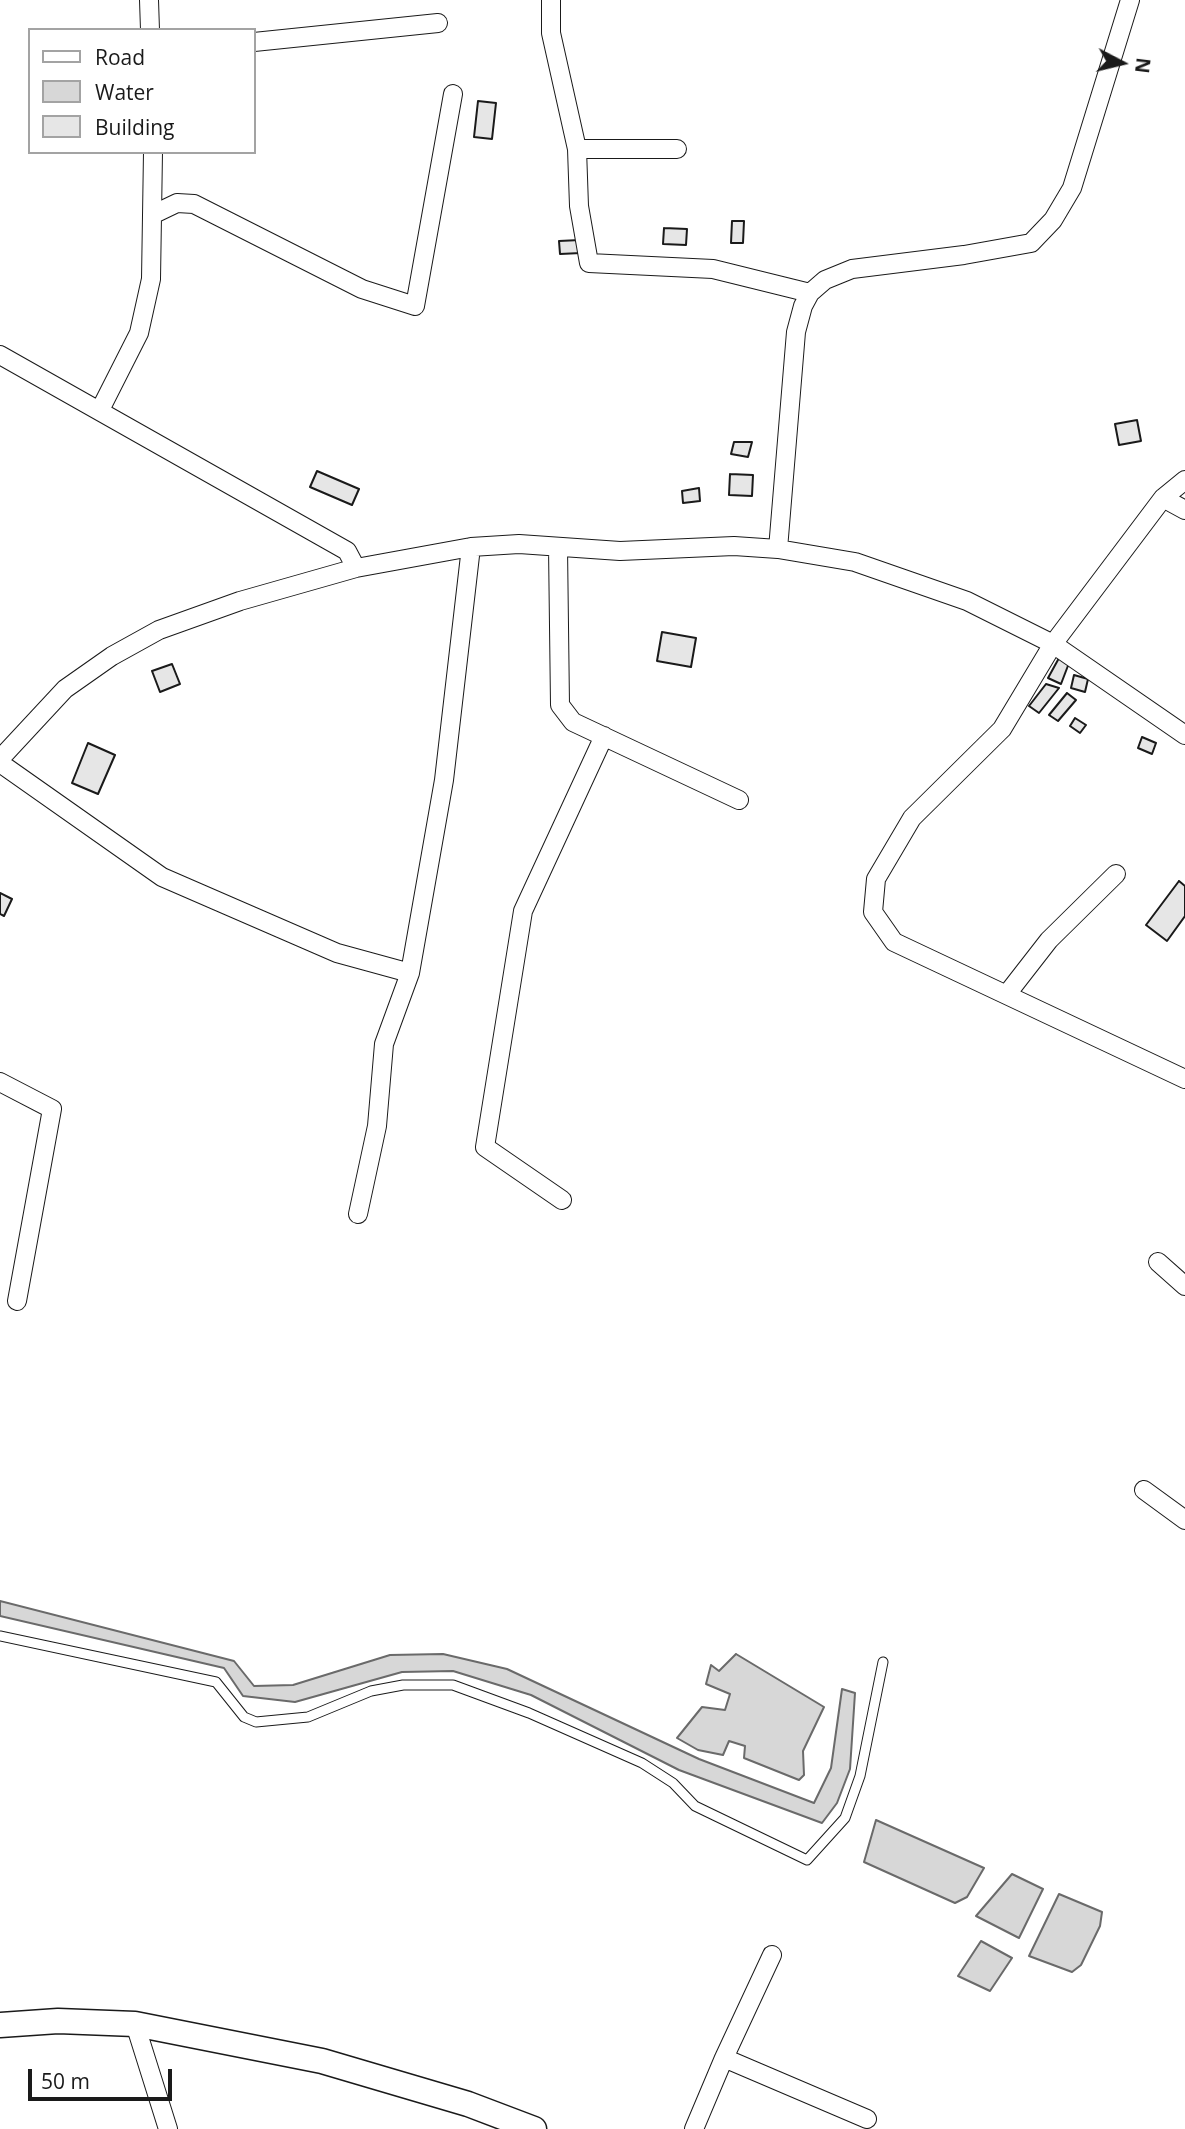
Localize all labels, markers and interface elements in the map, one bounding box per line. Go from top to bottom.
legend [28,28,256,154]
north arrow [1087,28,1157,98]
text: Road [95,43,145,71]
text: N [1129,56,1157,75]
text: Water [95,78,154,106]
text: Building [95,113,174,141]
scale bar [32,2056,175,2100]
text: 50 m [41,2067,90,2095]

